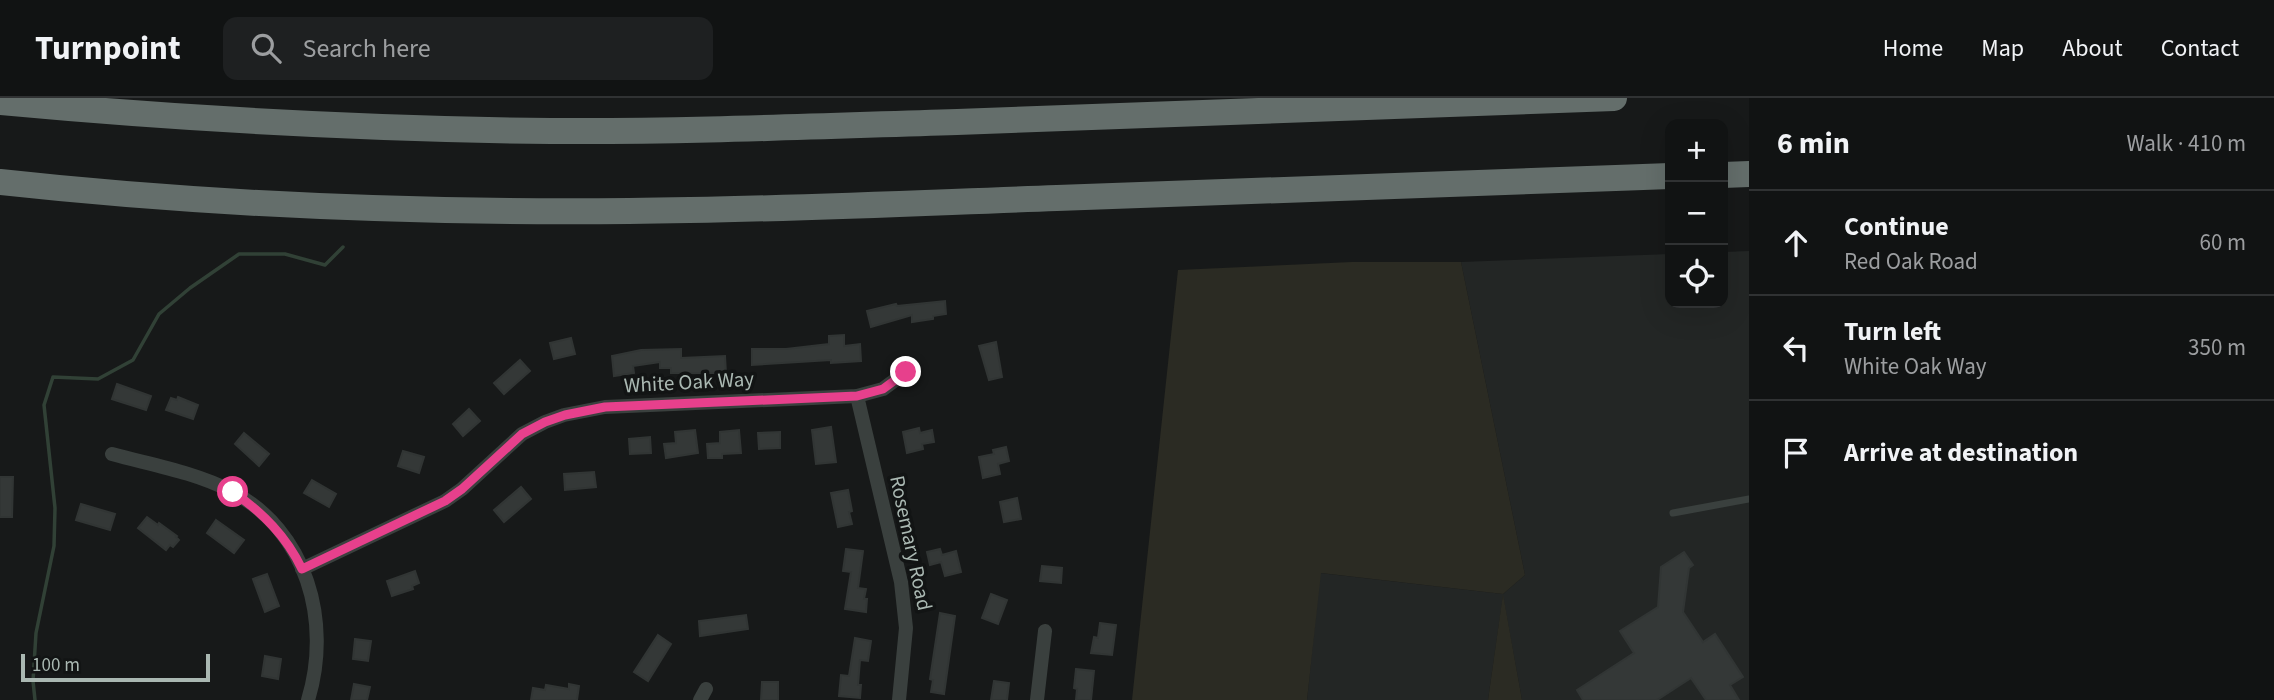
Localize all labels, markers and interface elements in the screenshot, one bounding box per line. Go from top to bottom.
search box [223,17,713,80]
text: Turnpoint [35,25,181,72]
icon: search [247,29,285,67]
text: Search here [303,30,431,67]
text: Home [1883,31,1943,66]
text: Map [1981,31,2024,66]
text: About [2062,31,2123,66]
text: Contact [2161,31,2239,66]
map controls [1665,119,1728,308]
button: + [1665,119,1728,182]
text: 6 min [1777,122,1850,165]
text: Walk · 410 m [2127,127,2246,160]
button: − [1665,182,1728,245]
text: Continue [1844,208,1949,245]
icon: ahead [1777,224,1815,262]
text: 60 m [2199,226,2246,259]
button: locate [1665,245,1728,308]
text: Red Oak Road [1844,245,1978,278]
text: Turn left [1844,313,1941,350]
icon: left [1777,329,1815,367]
text: 350 m [2188,331,2246,364]
text: White Oak Way [1844,350,1987,383]
route end [890,356,921,387]
street label: White Oak Way [623,364,755,400]
icon: arrive [1777,434,1815,472]
text: Arrive at destination [1844,434,2078,471]
street label: Rosemary Road [882,473,940,613]
route start [217,476,248,507]
scale bar [21,651,210,683]
text: 100 m [32,652,80,679]

